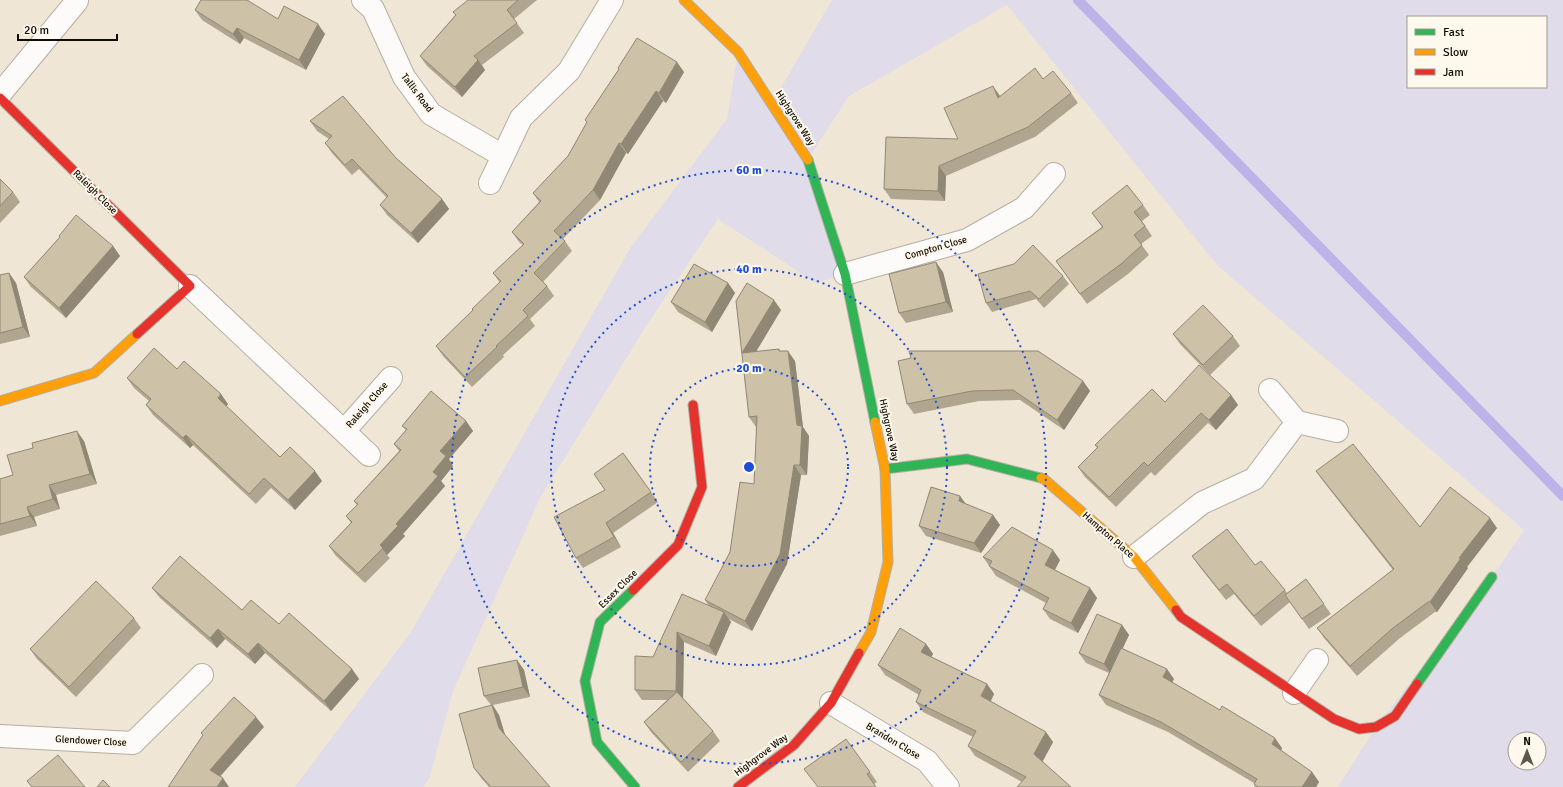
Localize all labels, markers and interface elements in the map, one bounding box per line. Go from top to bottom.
scale bar [18,16,117,42]
legend [1407,16,1547,88]
text: 20 m [24,23,49,38]
text: Fast [1443,25,1464,40]
text: Slow [1443,45,1468,60]
text: Jam [1443,65,1464,80]
street label: Tallis Road [398,71,436,115]
street label: Highgrove Way [773,88,817,148]
text: 60 m [736,163,762,178]
street label: Raleigh Close [70,167,120,217]
street label: Compton Close [904,233,968,263]
text: 40 m [736,262,762,277]
text: 20 m [736,361,762,376]
street label: Raleigh Close [343,379,391,431]
street label: Highgrove Way [877,398,902,463]
centre of rings [742,460,756,474]
street label: Hampton Place [1080,509,1136,561]
street label: Essex Close [596,567,640,611]
street label: Brandon Close [863,720,923,762]
street label: Highgrove Way [732,731,790,779]
north arrow [1507,731,1547,771]
street label: Glendower Close [55,733,127,749]
text: N [1523,735,1531,748]

